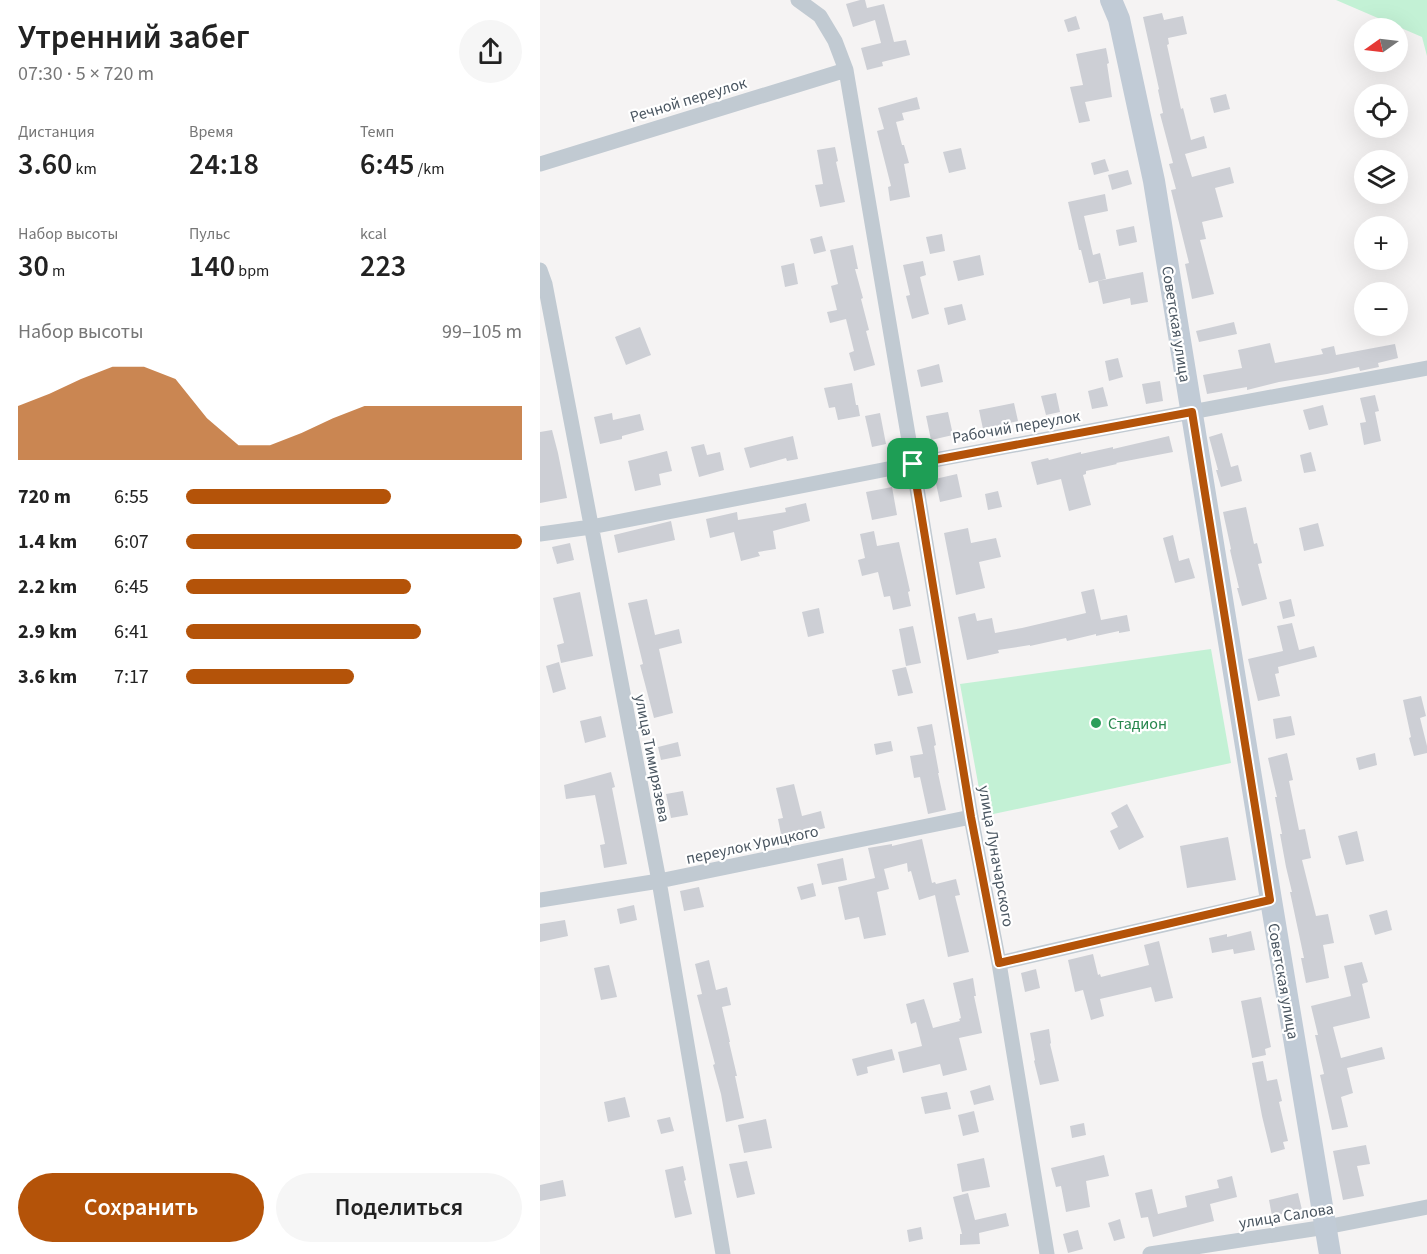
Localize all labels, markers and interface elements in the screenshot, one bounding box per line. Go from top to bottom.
text: Утренний забег [18,14,250,61]
north arrow [1354,18,1408,72]
map controls [1354,18,1408,336]
button: share [459,20,522,83]
text: 07:30 · 5 × 720 m [18,60,154,88]
street label: Речной переулок [627,72,749,128]
button: locate [1354,84,1408,138]
text: Дистанция [18,121,95,143]
text: Время [189,121,234,143]
text: Темп [360,121,394,143]
text: 3.60 [18,143,72,186]
text: 24:18 [189,143,259,186]
text: 6:45 [360,143,414,186]
button: layers [1354,150,1408,204]
text: km [72,158,97,180]
text: /km [414,158,444,180]
button: + [1354,216,1408,270]
text: Набор высоты [18,223,118,245]
text: Пульс [189,223,230,245]
text: kcal [360,223,387,245]
text: 30 [18,245,49,288]
text: 140 [189,245,235,288]
text: 223 [360,245,406,288]
text: m [49,260,65,282]
text: bpm [235,260,269,282]
street label: Советская улица [1156,264,1196,384]
button: − [1354,282,1408,336]
text: Набор высоты [18,318,143,346]
text: 99–105 m [442,318,522,346]
street label: Рабочий переулок [951,405,1082,449]
pin [887,438,938,489]
icon: arrive [896,447,929,480]
text: 720 m [18,483,71,511]
text: 6:55 [114,483,149,511]
text: 1.4 km [18,528,77,556]
text: 6:07 [114,528,149,556]
text: 2.2 km [18,573,77,601]
text: 6:45 [114,573,149,601]
text: 2.9 km [18,618,77,646]
text: 6:41 [114,618,149,646]
text: 3.6 km [18,663,77,691]
text: 7:17 [114,663,149,691]
street label: улица Тимирязева [629,692,675,824]
place label: Стадион [1108,713,1167,735]
marker: Стадион [1089,716,1103,730]
street label: улица Луначарского [973,784,1019,929]
street label: переулок Урицкого [684,820,820,870]
street label: Советская улица [1262,921,1304,1041]
button: Сохранить [18,1173,264,1242]
button: Поделиться [276,1173,522,1242]
street label: улица Салова [1237,1198,1335,1234]

